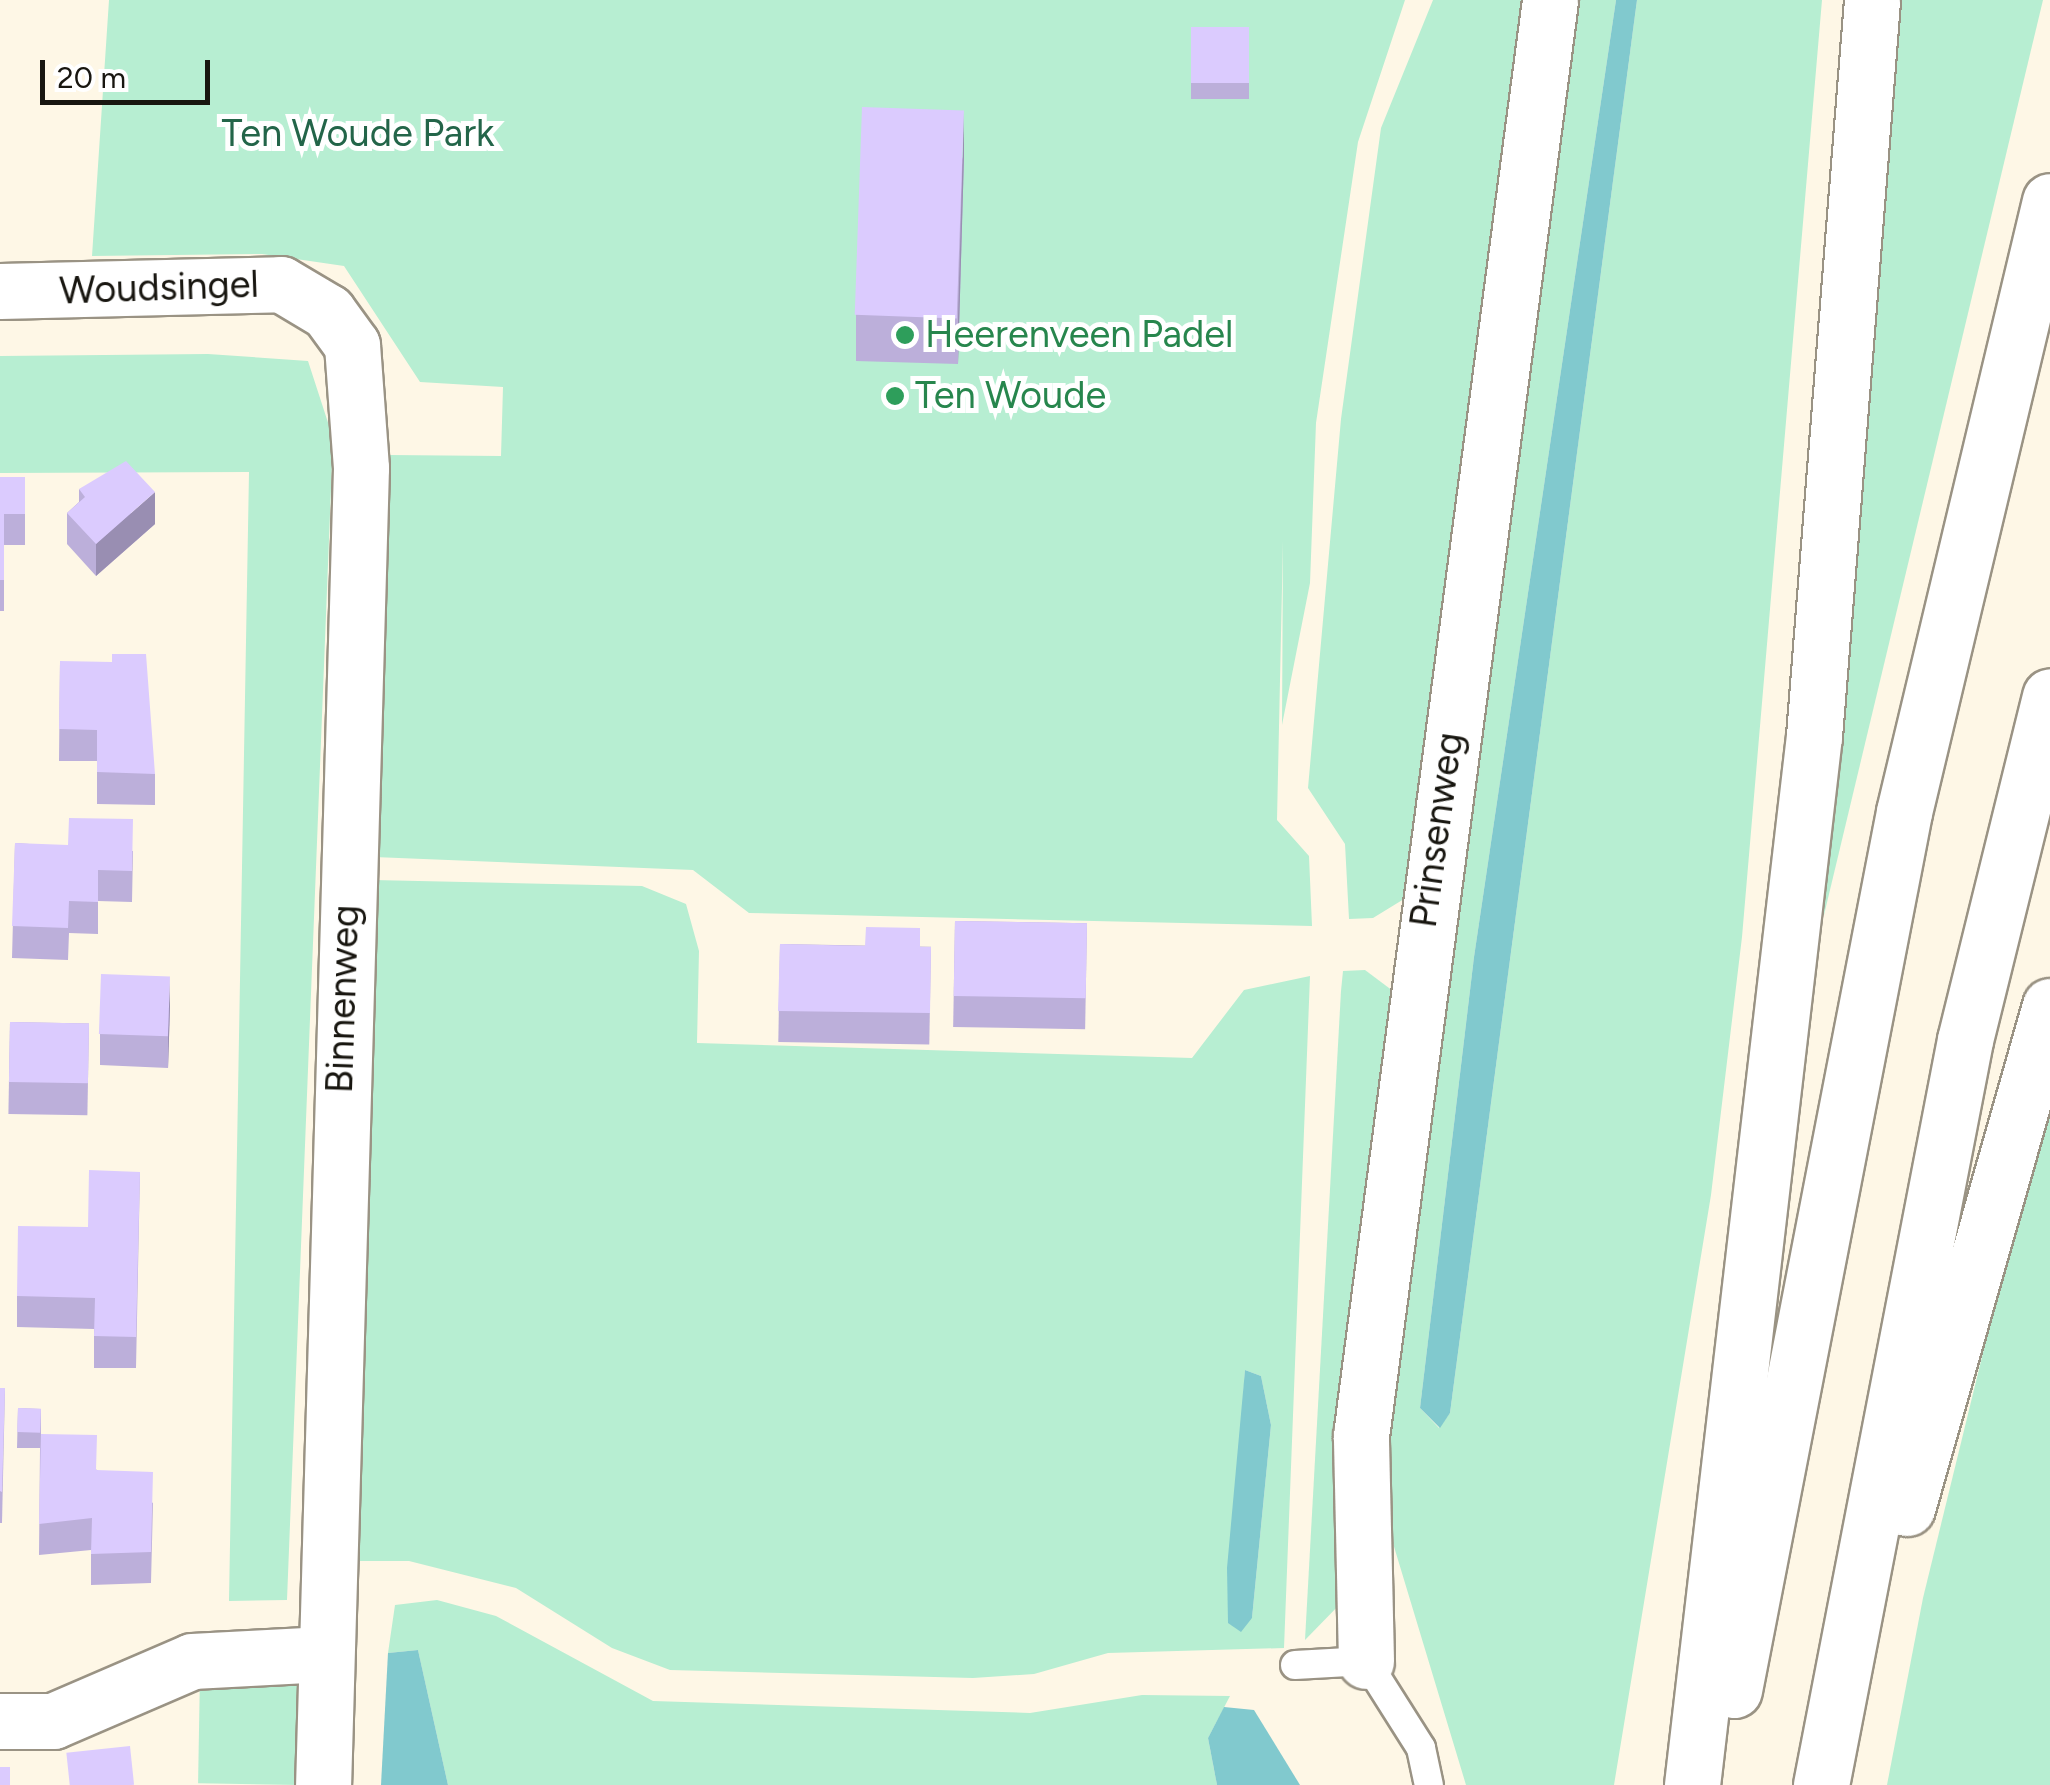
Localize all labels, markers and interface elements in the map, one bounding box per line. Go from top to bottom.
scale bar [45,40,215,102]
text: 20 m [57,59,126,96]
park label: Ten Woude Park [222,111,494,157]
street label: Woudsingel [58,262,260,314]
place label: Heerenveen Padel [925,312,1233,358]
marker: Heerenveen Padel [894,324,916,346]
place label: Ten Woude [915,373,1106,419]
marker: Ten Woude [884,385,906,407]
street label: Prinsenweg [1401,730,1473,930]
street label: Binnenweg [317,904,369,1094]

